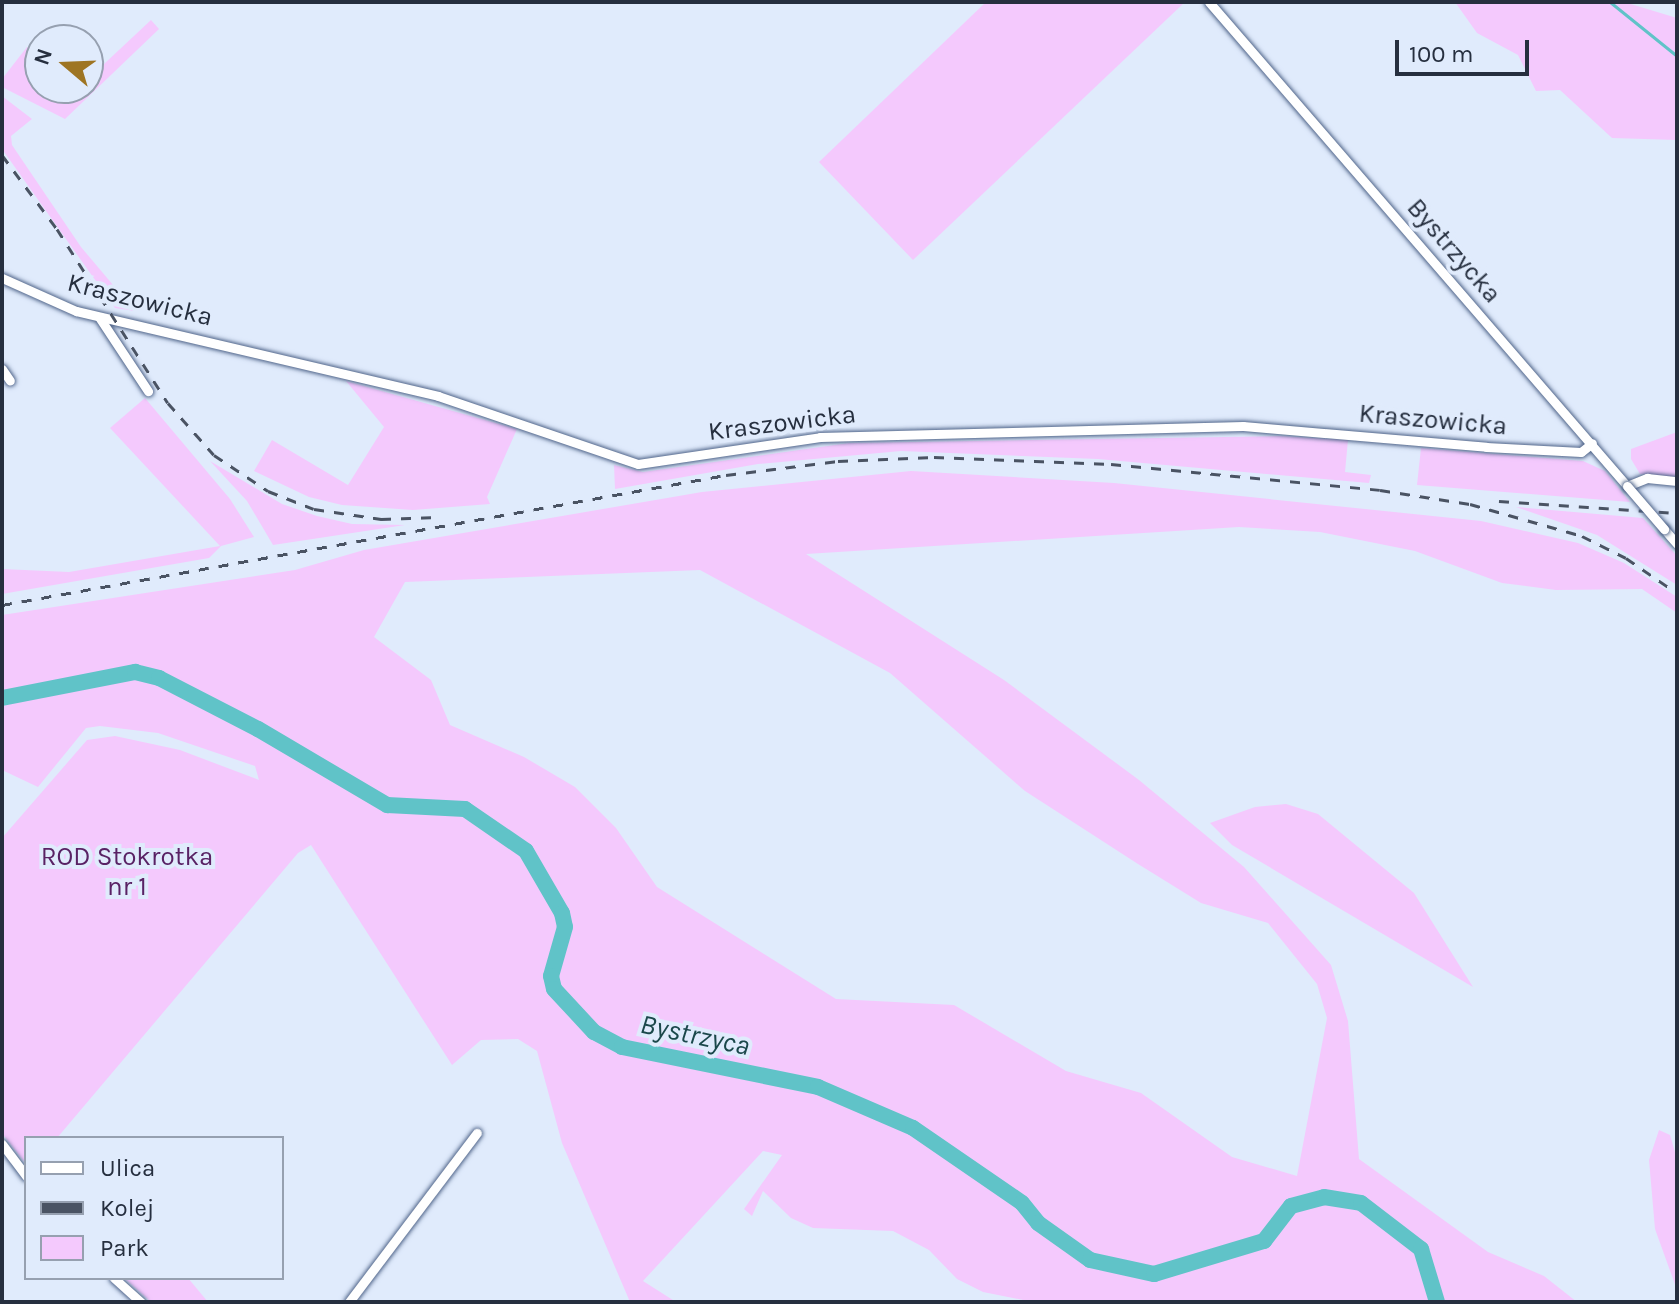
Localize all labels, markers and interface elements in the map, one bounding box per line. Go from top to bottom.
north arrow [24,24,104,104]
scale bar [1399,24,1533,74]
text: 100 m [1409,40,1474,68]
text: N [28,45,58,69]
street label: Bystrzycka [1400,192,1508,310]
street label: Kraszowicka [64,267,216,333]
street label: Kraszowicka [706,398,858,448]
street label: Kraszowicka [1358,398,1508,442]
park label: ROD Stokrotka nr 1 [41,841,213,902]
water label: Bystrzyca [637,1007,753,1063]
legend [24,1136,284,1280]
text: Ulica [100,1154,155,1182]
text: Kolej [100,1194,154,1222]
text: Park [100,1234,149,1262]

